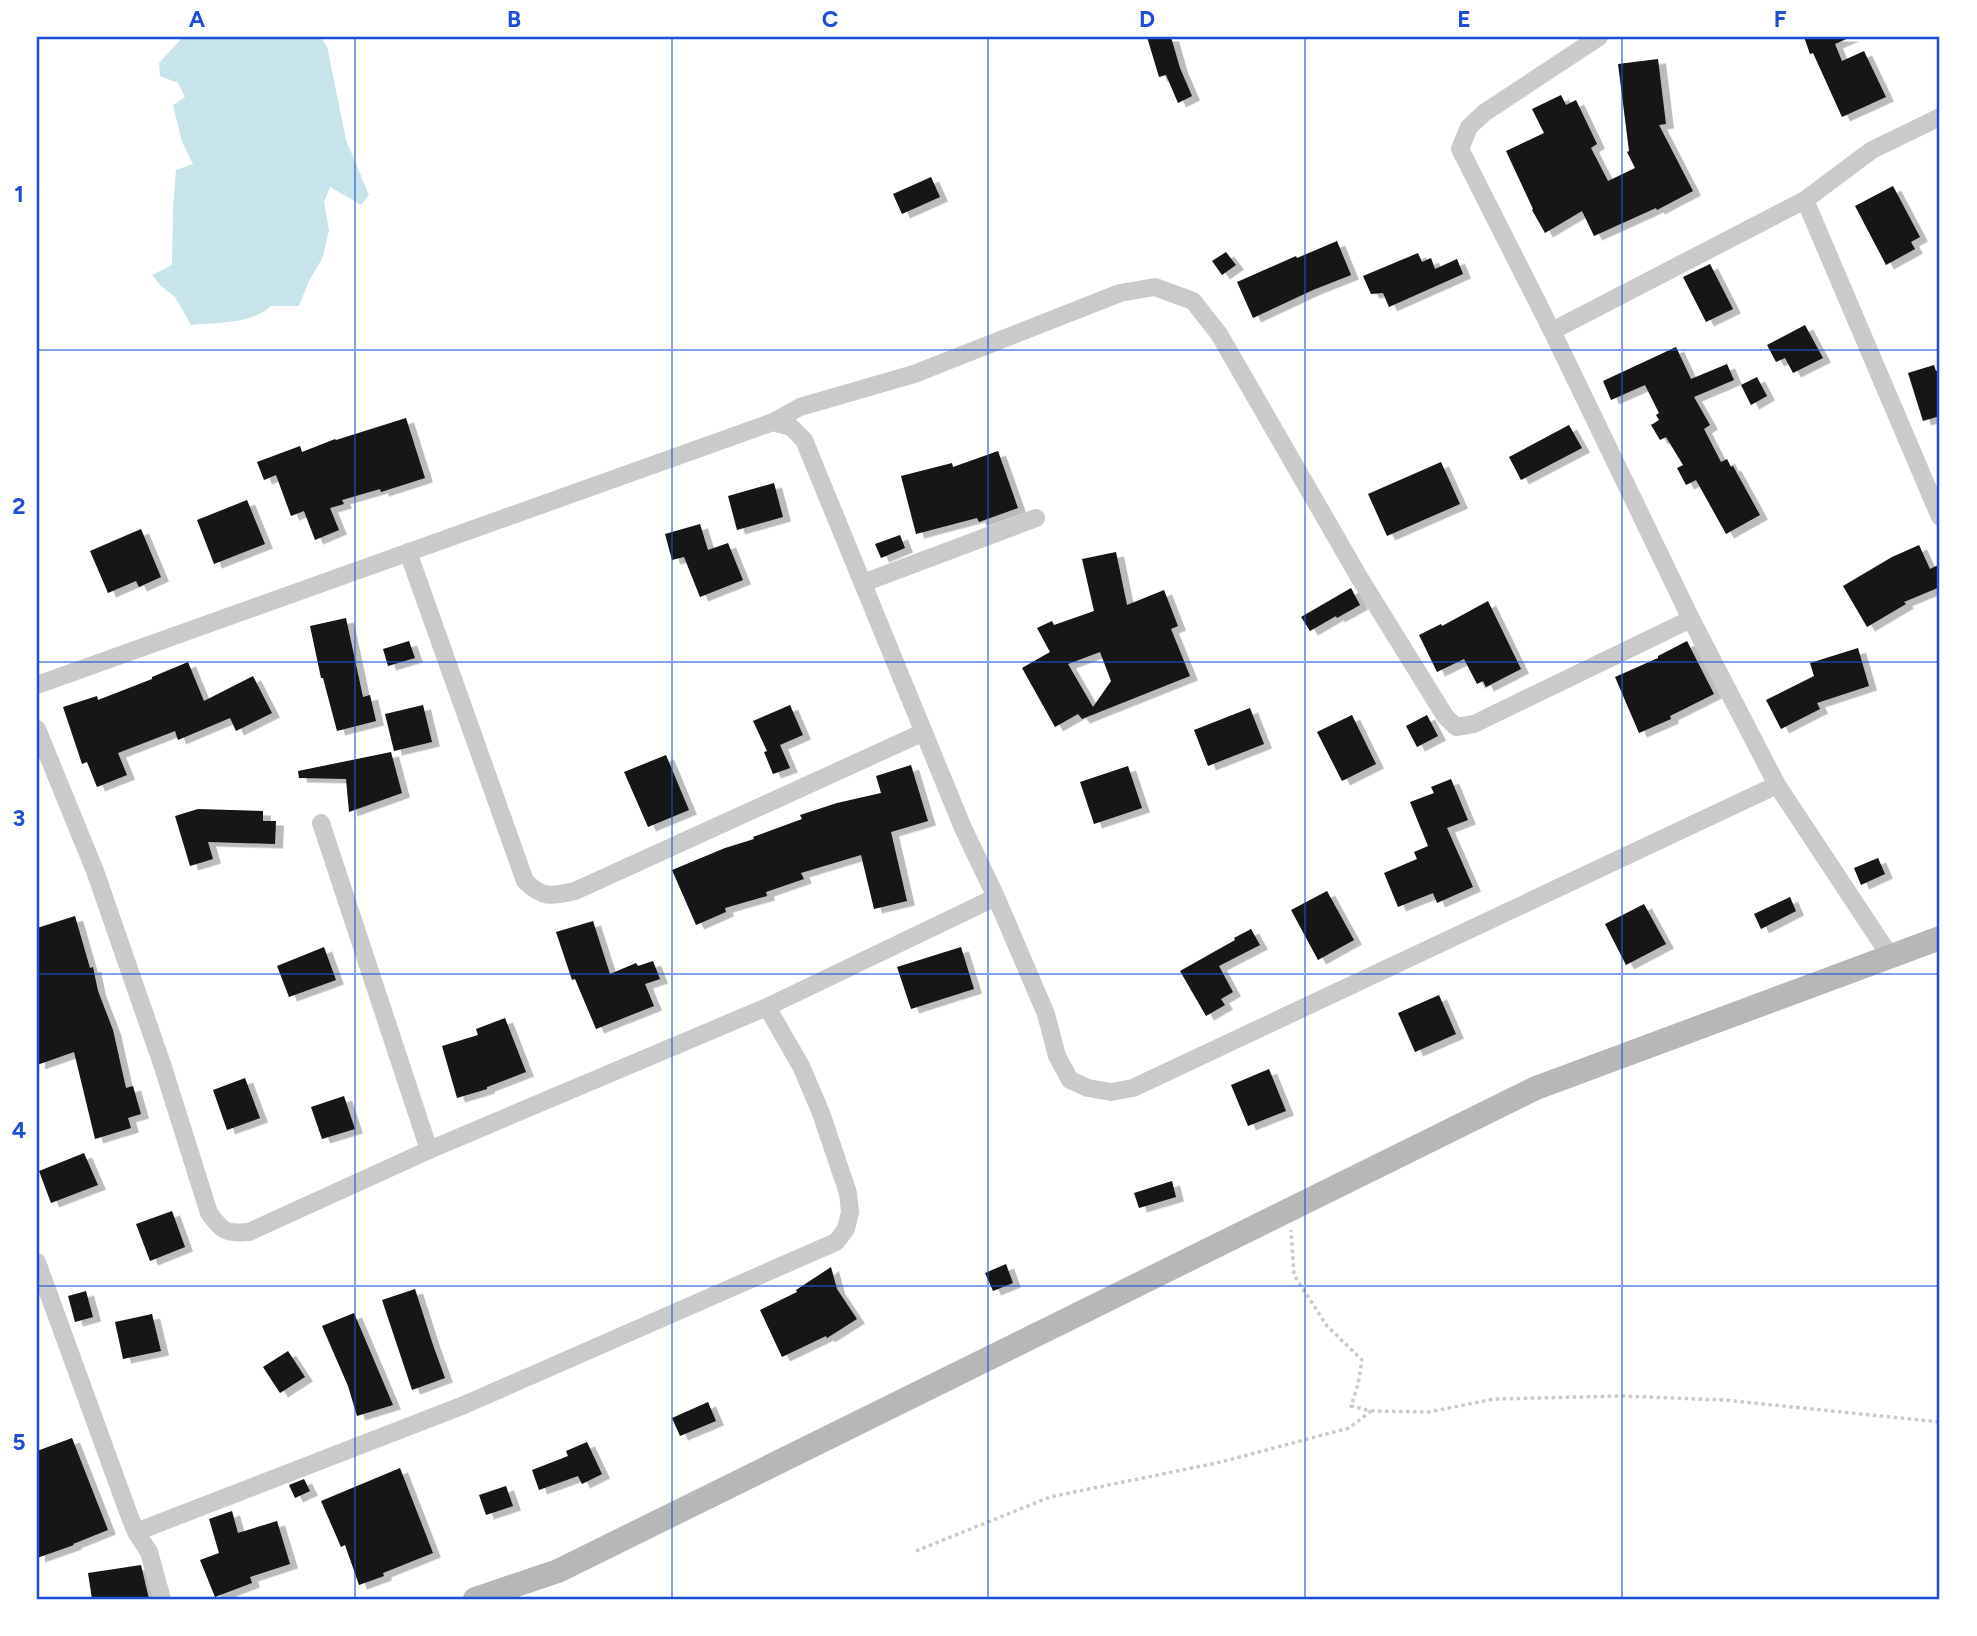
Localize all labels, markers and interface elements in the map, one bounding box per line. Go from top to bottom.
text: A [189,5,206,33]
text: B [507,5,521,33]
text: C [822,5,839,33]
text: D [1139,5,1155,33]
text: E [1457,5,1471,33]
text: F [1774,5,1787,33]
text: 1 [14,180,24,208]
text: 2 [12,492,26,520]
text: 3 [13,804,25,832]
text: 4 [12,1116,26,1144]
text: 5 [12,1428,26,1456]

